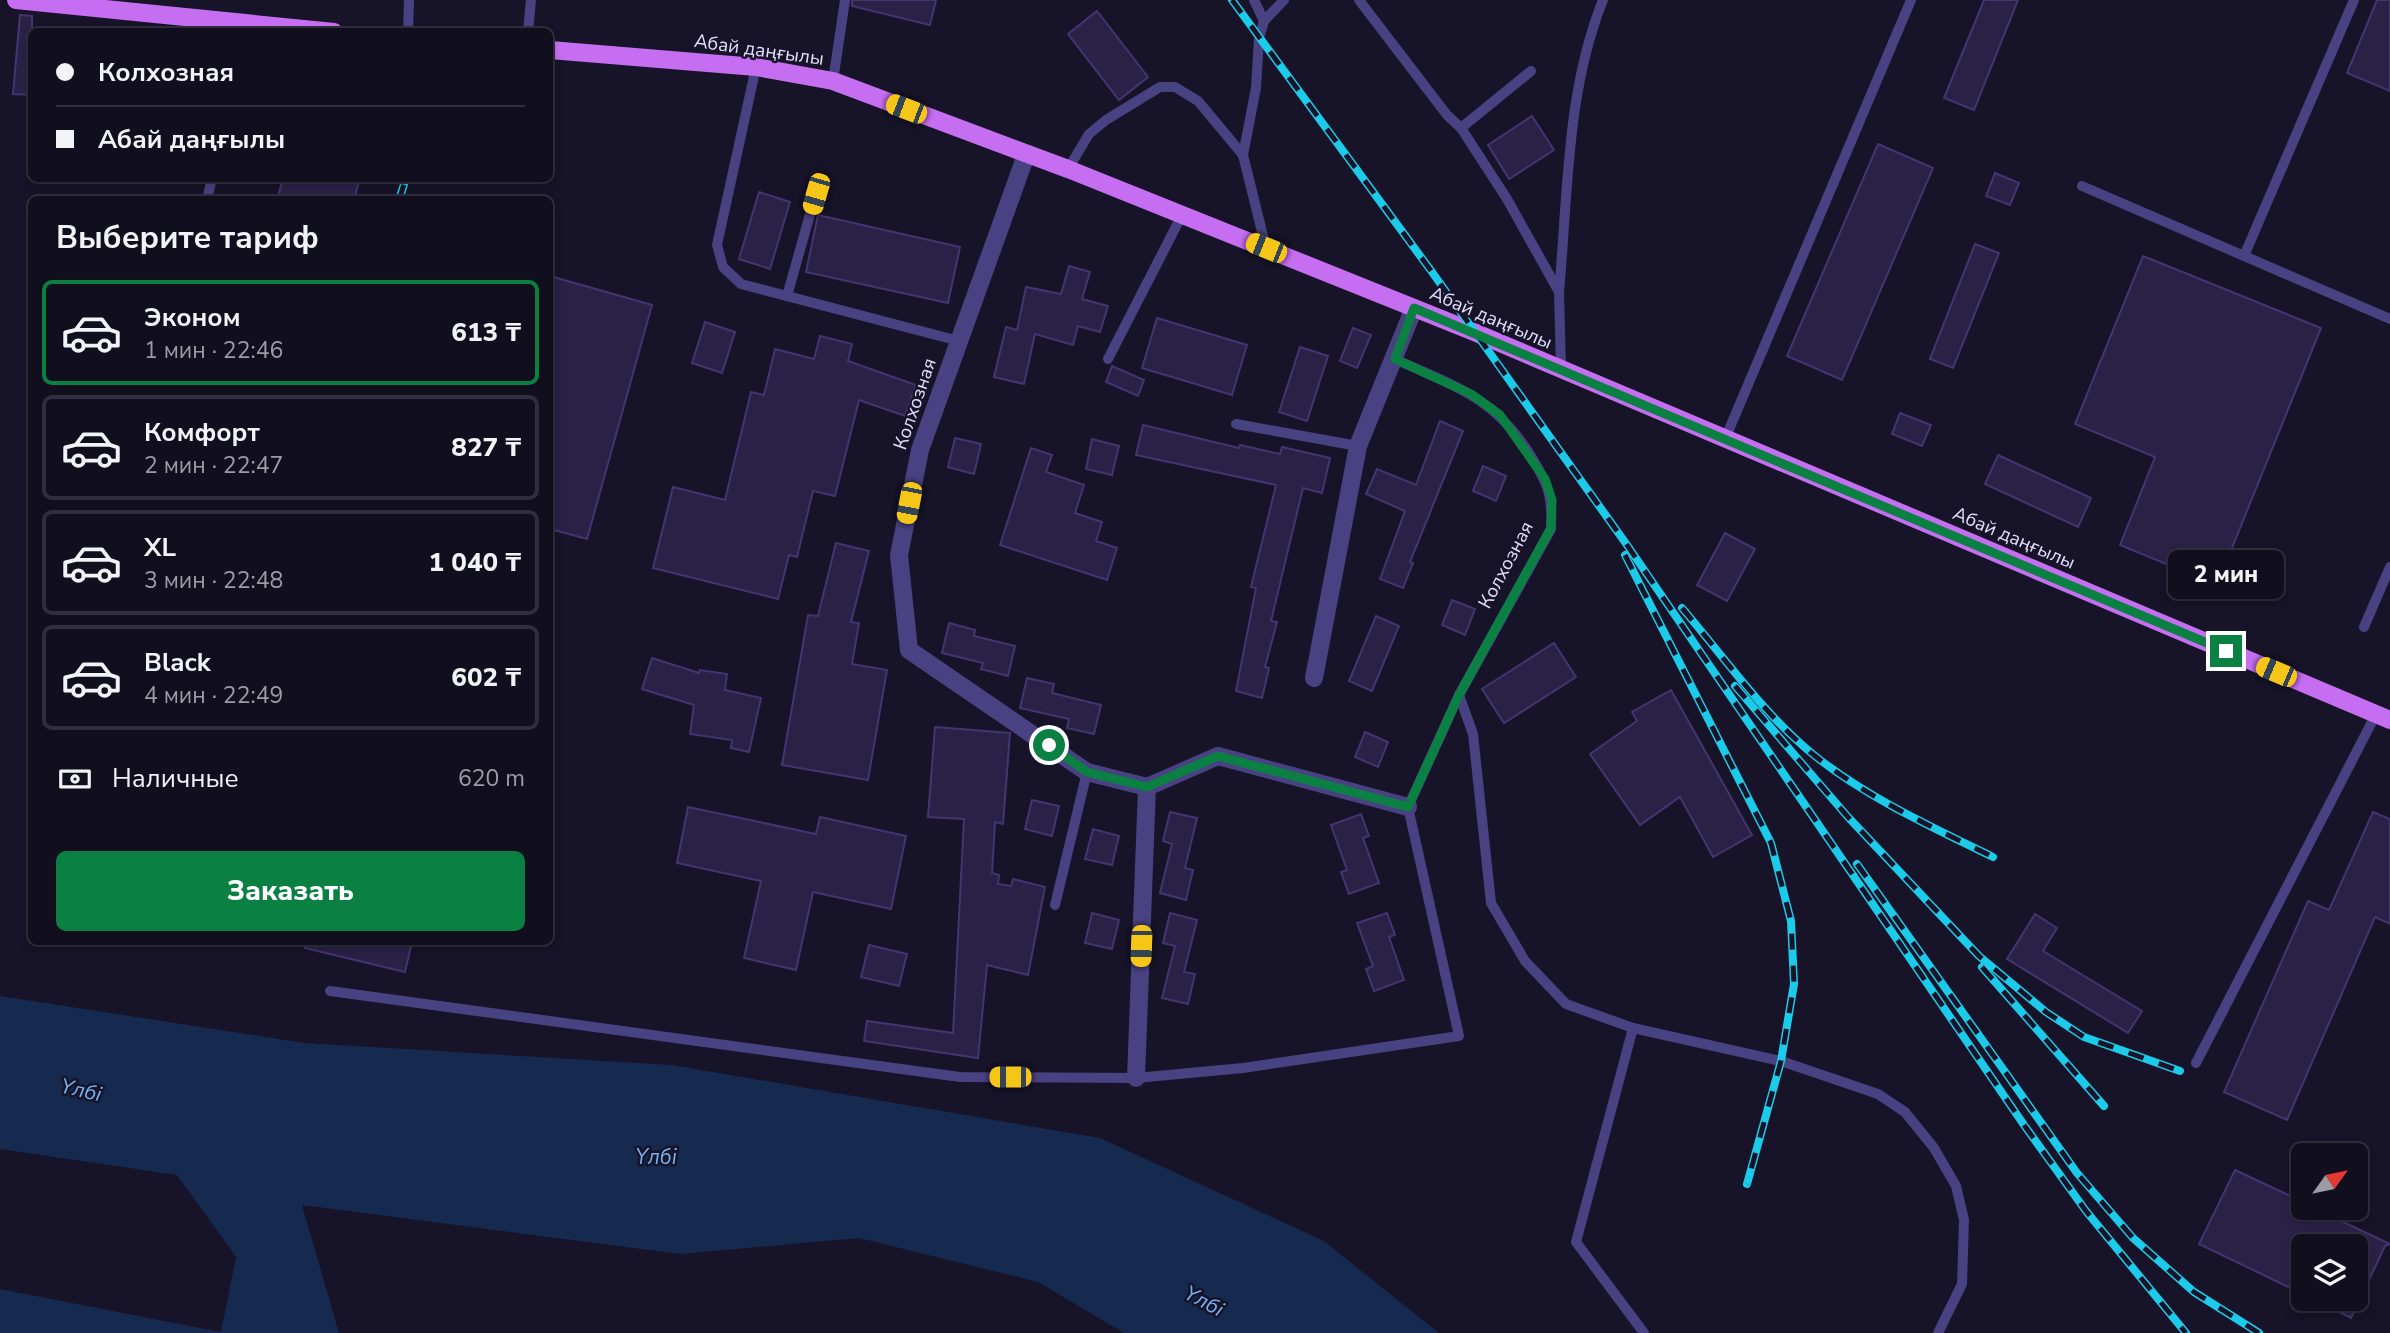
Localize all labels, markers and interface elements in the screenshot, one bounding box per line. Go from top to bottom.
street label: Абай даңғылы [692,28,826,72]
text: Колхозная [98,55,234,90]
car [883,92,930,126]
text: Абай даңғылы [98,122,285,157]
car [801,171,832,217]
text: Выберите тариф [56,216,319,259]
car [1243,230,1290,266]
street label: Абай даңғылы [1426,280,1556,356]
text: Эконом [144,300,241,335]
icon: car [60,301,123,364]
text: 613 ₸ [451,315,521,350]
text: 1 мин · 22:46 [144,335,283,366]
street label: Колхозная [887,355,943,453]
text: Комфорт [144,415,260,450]
icon: car [60,416,123,479]
text: 827 ₸ [451,430,521,465]
text: 2 мин · 22:47 [144,450,283,481]
car [895,480,924,526]
street label: Абай даңғылы [1949,500,2079,576]
street label: Колхозная [1472,517,1540,613]
text: XL [144,530,176,565]
icon: car [60,531,123,594]
text: 1 040 ₸ [429,545,521,580]
callout: 2 мин [2168,550,2284,598]
text: 2 мин [2194,559,2258,590]
text: 3 мин · 22:48 [144,565,283,596]
route end [2210,635,2242,667]
text: Black [144,645,211,680]
icon: car [60,646,123,709]
car [2253,654,2300,690]
text: 602 ₸ [451,660,521,695]
text: 4 мин · 22:49 [144,680,283,711]
route start [1033,729,1065,761]
icon: cash [56,760,94,798]
text: Наличные [112,761,239,796]
text: 620 m [458,763,525,794]
button: Заказать [56,851,525,931]
car [1130,925,1153,967]
car [990,1067,1032,1088]
water label: Үлбі [58,1072,105,1109]
water label: Үлбі [635,1143,678,1171]
north arrow [2291,1143,2368,1220]
map controls [2291,1143,2368,1311]
button: layers [2291,1234,2368,1311]
water label: Үлбі [1179,1279,1230,1324]

